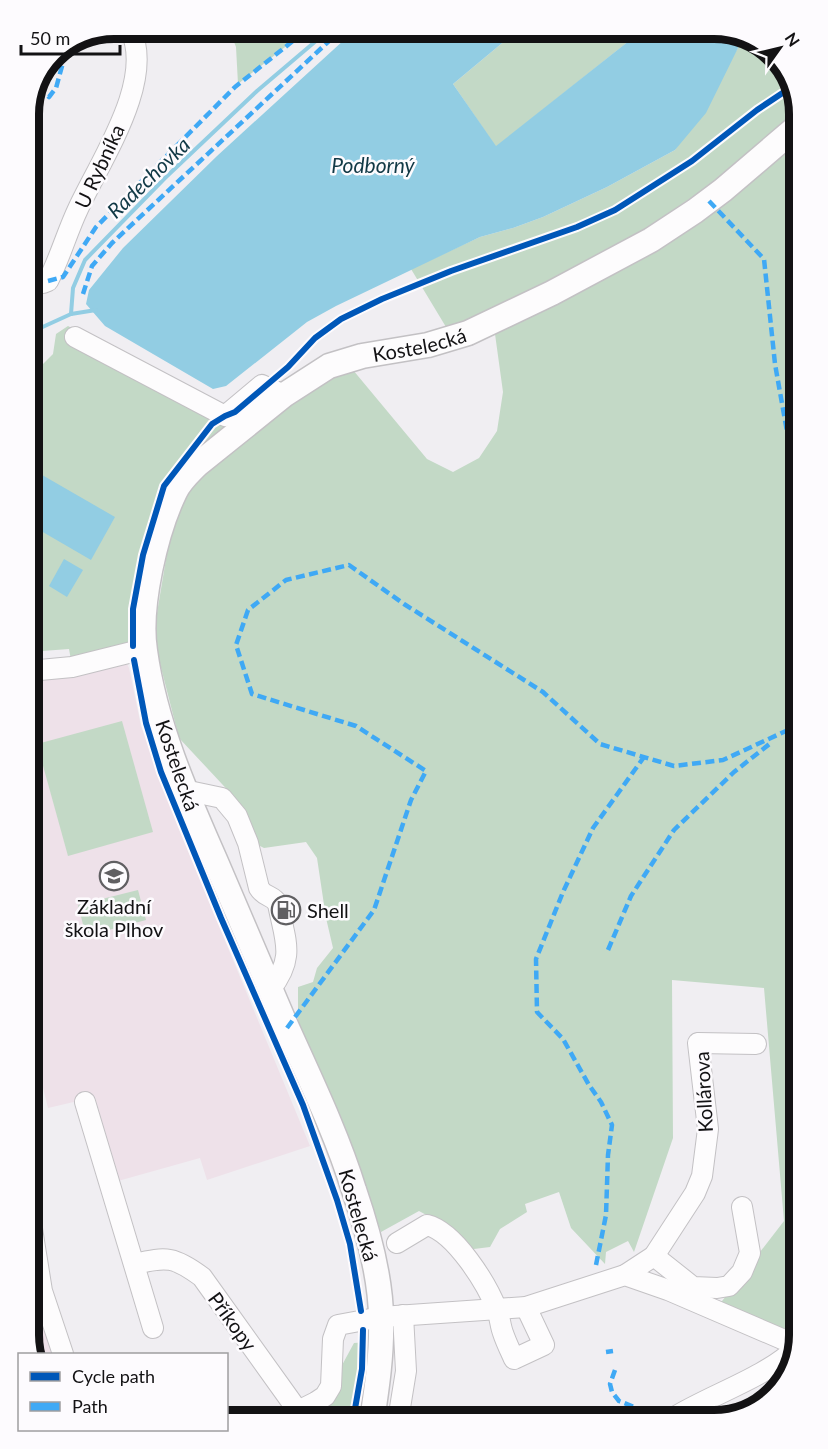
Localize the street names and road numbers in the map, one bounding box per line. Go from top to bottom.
street label: U Rybníka [69,120,129,212]
street label: Kostelecká [371,322,469,366]
street label: Kostelecká [151,716,205,814]
street label: Kollárova [689,1051,717,1133]
street label: Kostelecká [334,1166,384,1264]
street label: Příkopy [204,1287,263,1355]

